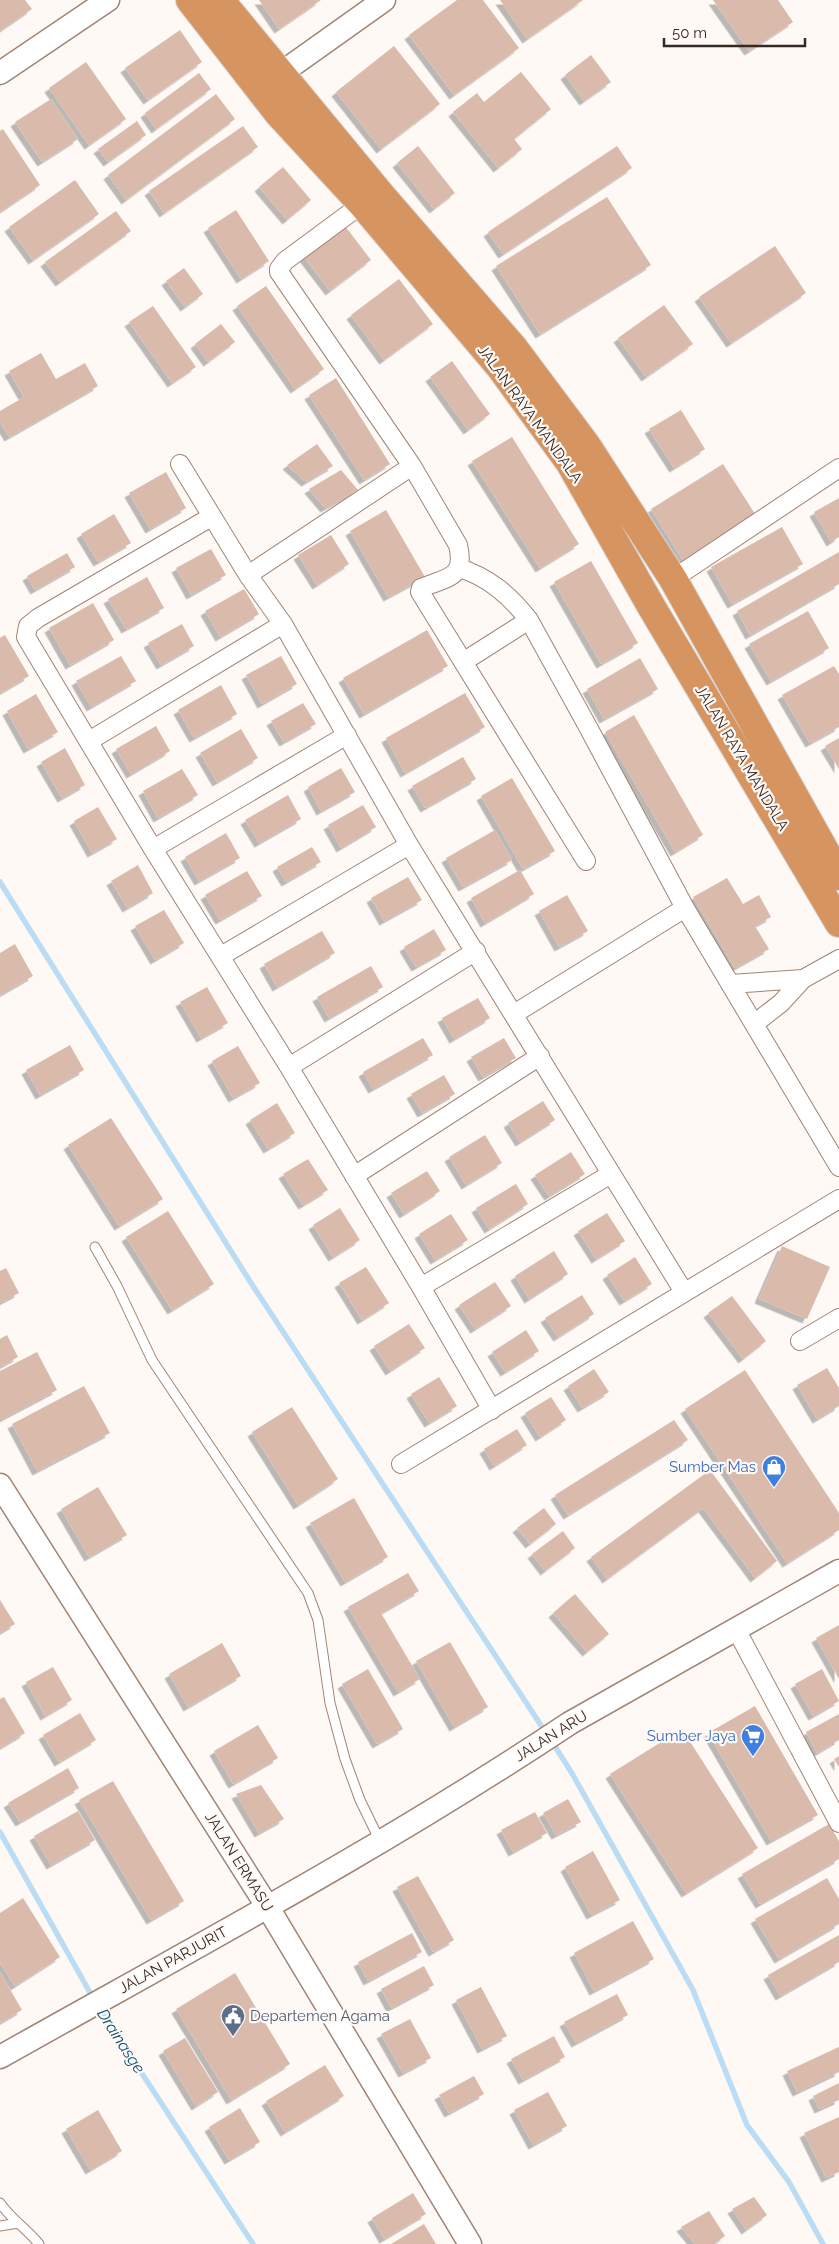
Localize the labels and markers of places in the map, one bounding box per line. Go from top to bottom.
shop icon: Sumber Mas [761,1454,787,1488]
place label: Sumber Mas [669,1458,756,1476]
supermarket icon: Sumber Jaya [740,1723,766,1757]
place label: Sumber Jaya [647,1727,736,1745]
public building icon: Departemen Agama [220,2003,246,2037]
place label: Departemen Agama [250,2007,390,2025]

